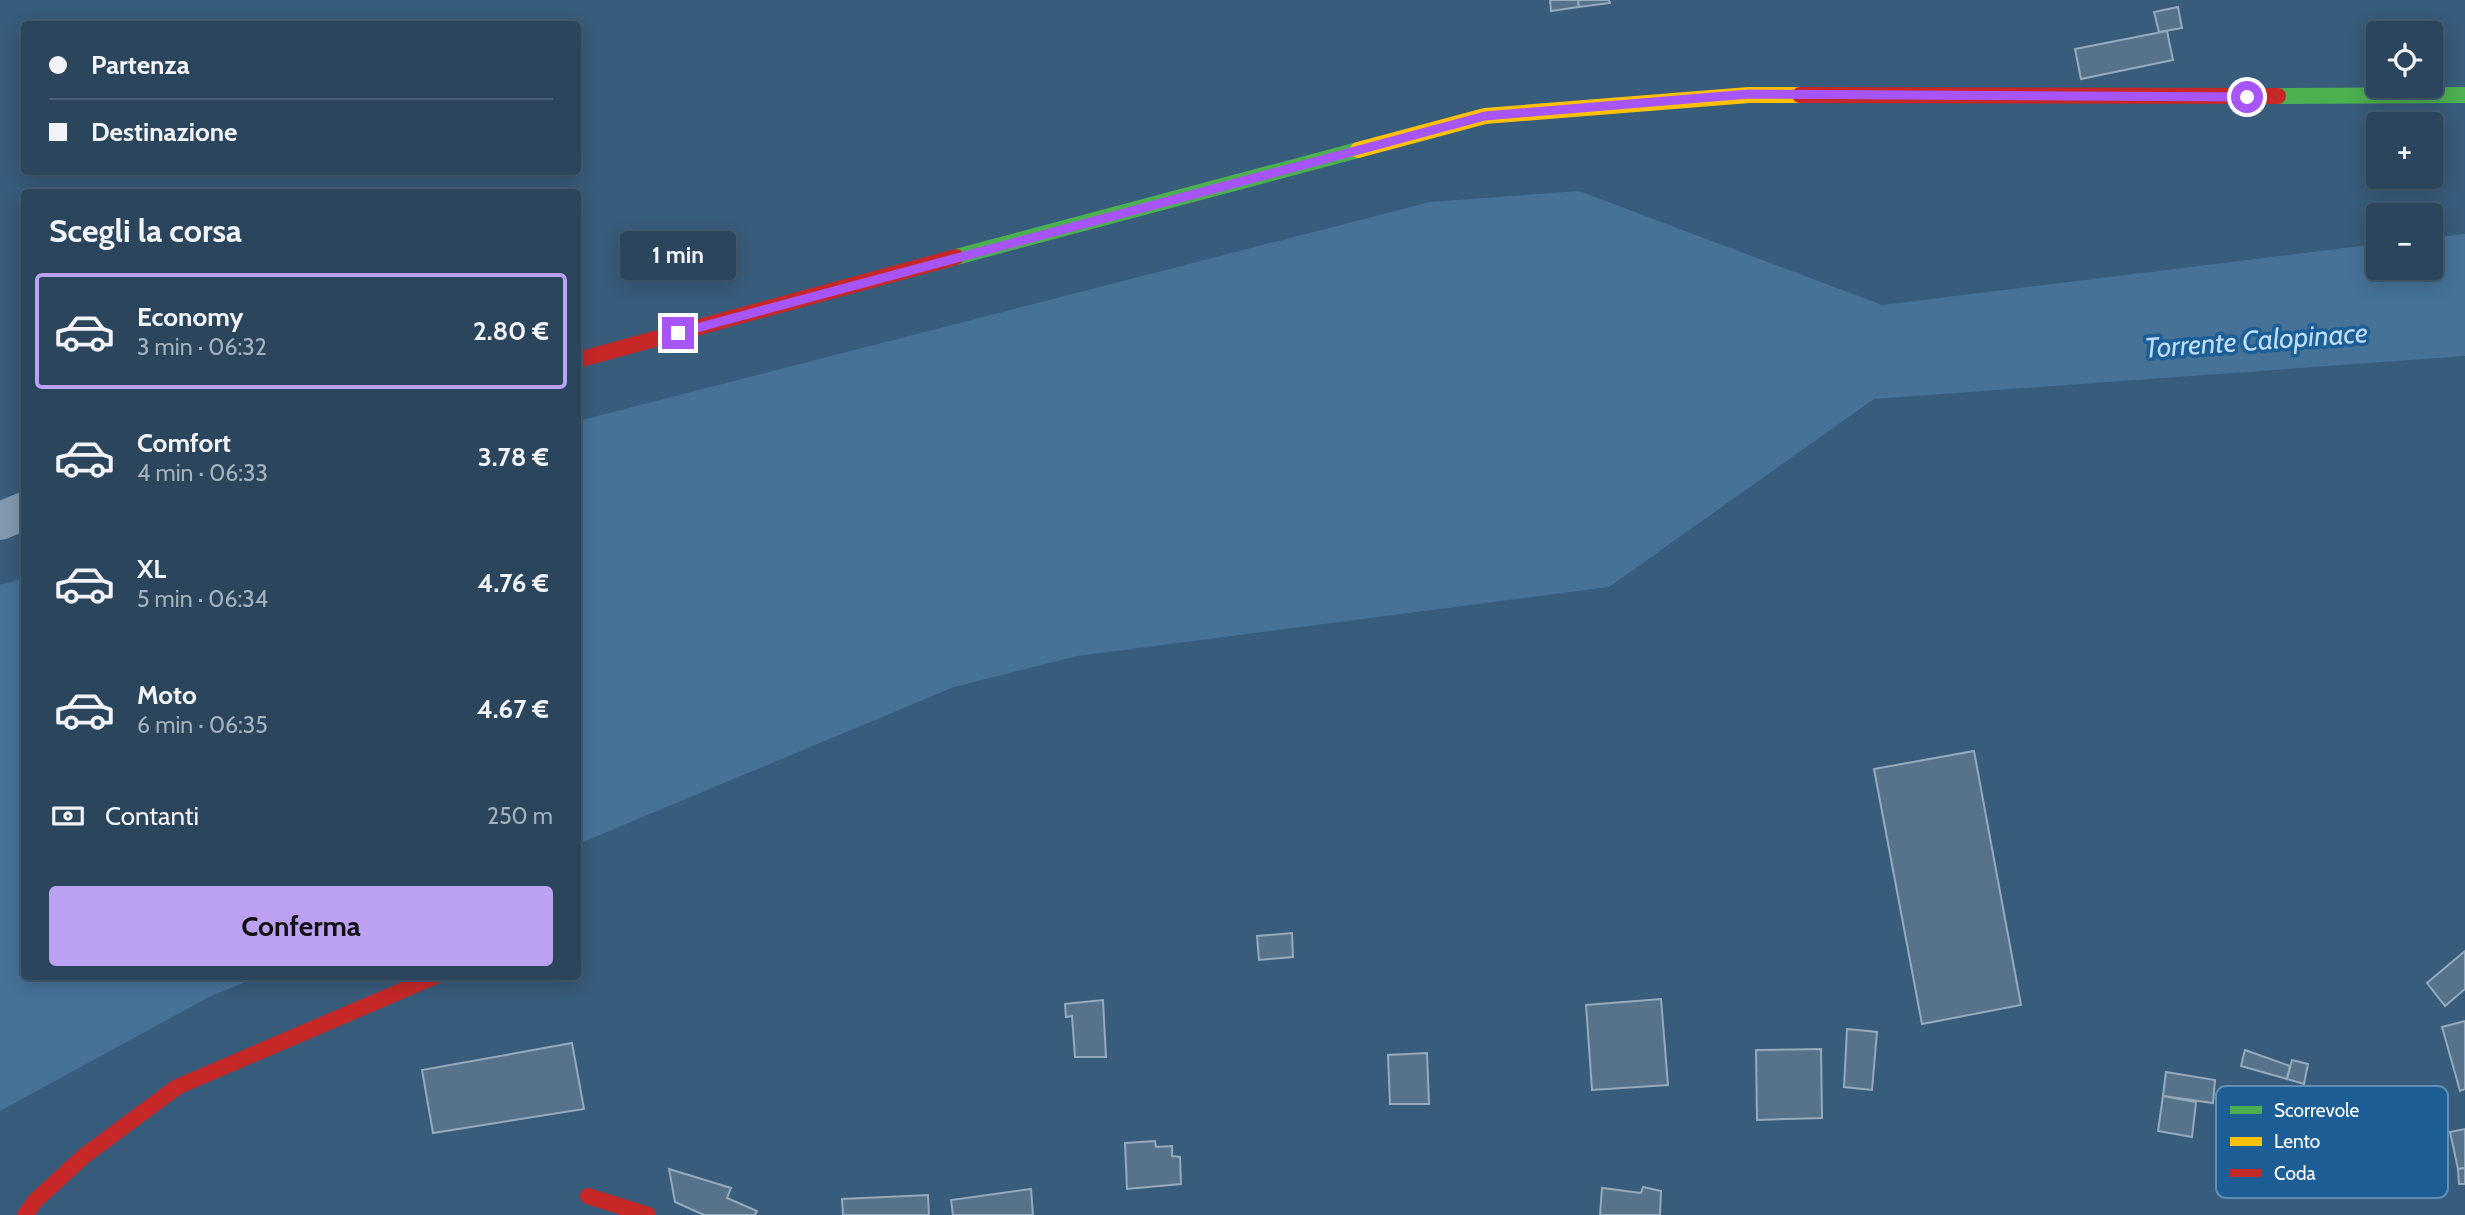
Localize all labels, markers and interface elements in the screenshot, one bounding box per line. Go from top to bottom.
map controls [2366,21,2443,280]
button: locate [2366,21,2443,98]
text: Partenza [91,49,190,81]
route start [2231,81,2263,113]
button: + [2366,112,2443,189]
text: Destinazione [91,116,238,148]
button: − [2366,203,2443,280]
text: Scegli la corsa [49,211,242,250]
callout: 1 min [620,232,736,280]
text: 1 min [652,241,704,269]
icon: car [53,300,116,363]
text: Economy [137,301,243,333]
text: 2.80 € [473,315,549,347]
water label: Torrente Calopinace [2143,315,2369,365]
route end [662,317,694,349]
text: 3 min · 06:32 [137,333,267,361]
icon: car [53,426,116,489]
text: Comfort [137,427,231,459]
text: 3.78 € [478,441,549,473]
text: 4 min · 06:33 [137,459,268,487]
icon: car [53,552,116,615]
text: XL [137,553,166,585]
text: 4.76 € [477,567,549,599]
text: 5 min · 06:34 [137,585,268,613]
icon: car [53,678,116,741]
text: Moto [137,679,197,711]
text: 4.67 € [477,693,549,725]
text: 6 min · 06:35 [137,711,268,739]
icon: cash [49,797,87,835]
text: Contanti [105,800,199,832]
text: 250 m [487,802,553,830]
button: Conferma [49,886,553,966]
legend [2216,1086,2448,1198]
text: Scorrevole [2274,1099,2359,1122]
text: Lento [2274,1130,2320,1153]
text: Coda [2274,1162,2316,1185]

